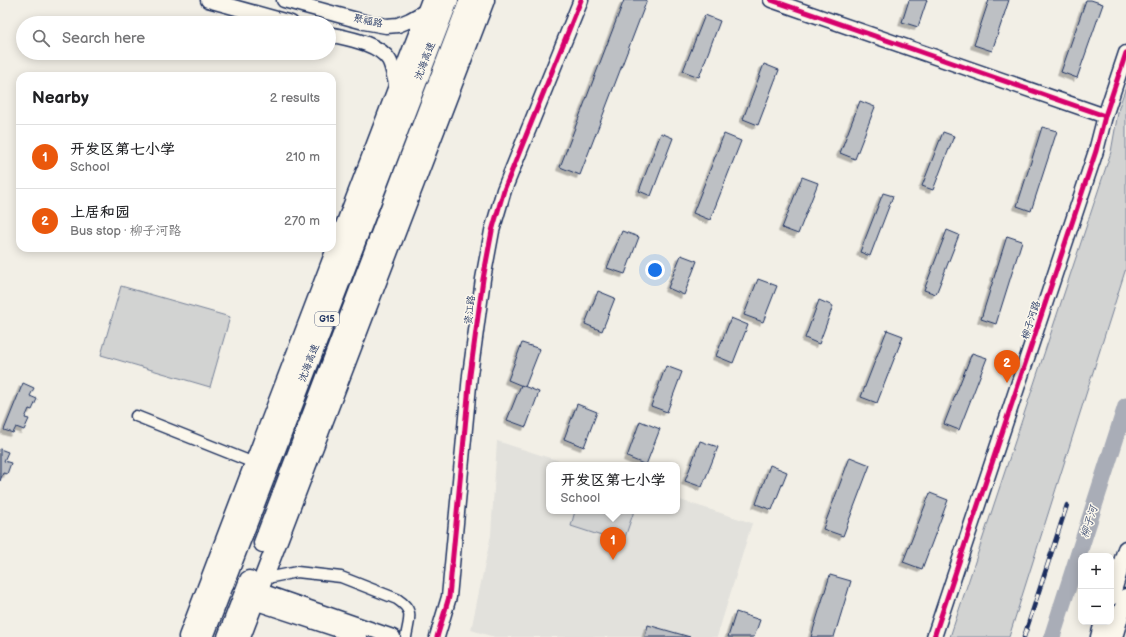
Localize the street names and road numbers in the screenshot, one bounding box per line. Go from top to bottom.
street label: 聚福路 [352,12,384,30]
street label: 沈海高速 [412,40,438,82]
street label: 资江路 [462,294,478,326]
street label: 柳子河路 [1019,299,1043,341]
road number: G15 [315,312,339,326]
street label: 沈海高速 [296,342,322,384]

